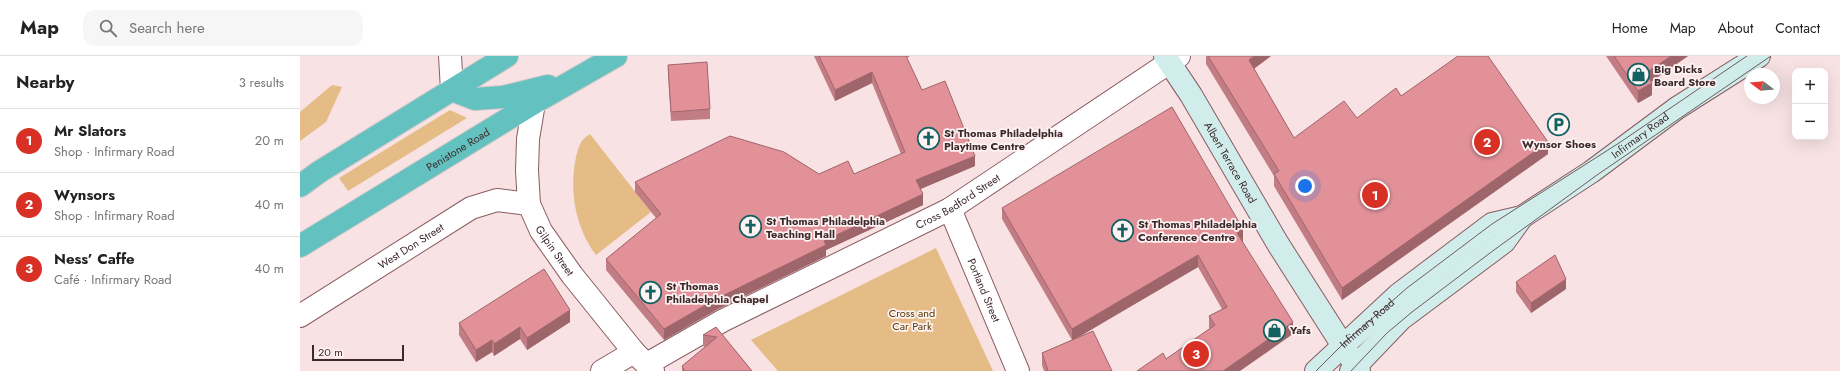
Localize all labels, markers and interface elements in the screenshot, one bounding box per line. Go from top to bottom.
search box [83,10,363,46]
text: Map [20,14,59,41]
icon: search [97,17,119,39]
text: Search here [129,17,205,39]
text: Home [1612,18,1648,38]
text: Map [1670,18,1696,38]
text: About [1718,18,1753,38]
text: Contact [1775,18,1820,38]
place label: Big Dicks Board Store [1654,61,1716,90]
shop icon: Big Dicks Board Store [1626,62,1652,88]
north arrow [1744,68,1780,104]
map controls [1792,68,1828,140]
button: + [1792,68,1828,104]
text: Nearby [16,70,74,94]
text: 3 results [239,73,284,92]
button: − [1792,104,1828,140]
street label: Infirmary Road [1608,109,1672,162]
parking icon: Wynsor Shoes [1546,111,1572,137]
street label: Albert Terrace Road [1200,119,1261,206]
text: Mr Slators [54,120,126,142]
street label: Penistone Road [423,124,493,175]
place label: St Thomas Philadelphia Playtime Centre [944,125,1063,154]
church icon: St Thomas Philadelphia Playtime Centre [916,126,942,152]
pin: 2 [1474,127,1500,157]
text: 1 [26,131,32,150]
text: 20 m [255,131,284,150]
place label: Wynsor Shoes [1522,136,1596,152]
text: Shop · Infirmary Road [54,142,175,161]
street label: Cross Bedford Street [913,170,1004,233]
your location [1295,176,1315,196]
pin: 1 [1362,180,1388,210]
text: Wynsors [54,184,115,206]
text: 2 [25,195,33,214]
text: 40 m [255,195,284,214]
text: Shop · Infirmary Road [54,206,175,225]
place label: St Thomas Philadelphia Teaching Hall [766,213,885,242]
church icon: St Thomas Philadelphia Teaching Hall [737,214,763,240]
place label: St Thomas Philadelphia Conference Centre [1138,216,1257,245]
church icon: St Thomas Philadelphia Conference Centre [1109,217,1135,243]
street label: West Don Street [375,219,447,273]
street label: Gilpin Street [532,223,578,279]
text: Ness’ Caffe [54,248,135,270]
street label: Portland Street [964,256,1005,325]
text: 3 [25,259,33,278]
text: 40 m [255,259,284,278]
text: Café · Infirmary Road [54,270,172,289]
place label: St Thomas Philadelphia Chapel [666,278,768,307]
church icon: St Thomas Philadelphia Chapel [637,279,663,305]
street label: Infirmary Road [1336,295,1398,351]
park label: Cross and Car Park [889,305,935,334]
shop icon: Yafs [1262,317,1288,343]
place label: Yafs [1289,322,1311,338]
pin: 3 [1183,339,1209,369]
scale bar [312,343,404,362]
text: 20 m [318,344,343,360]

